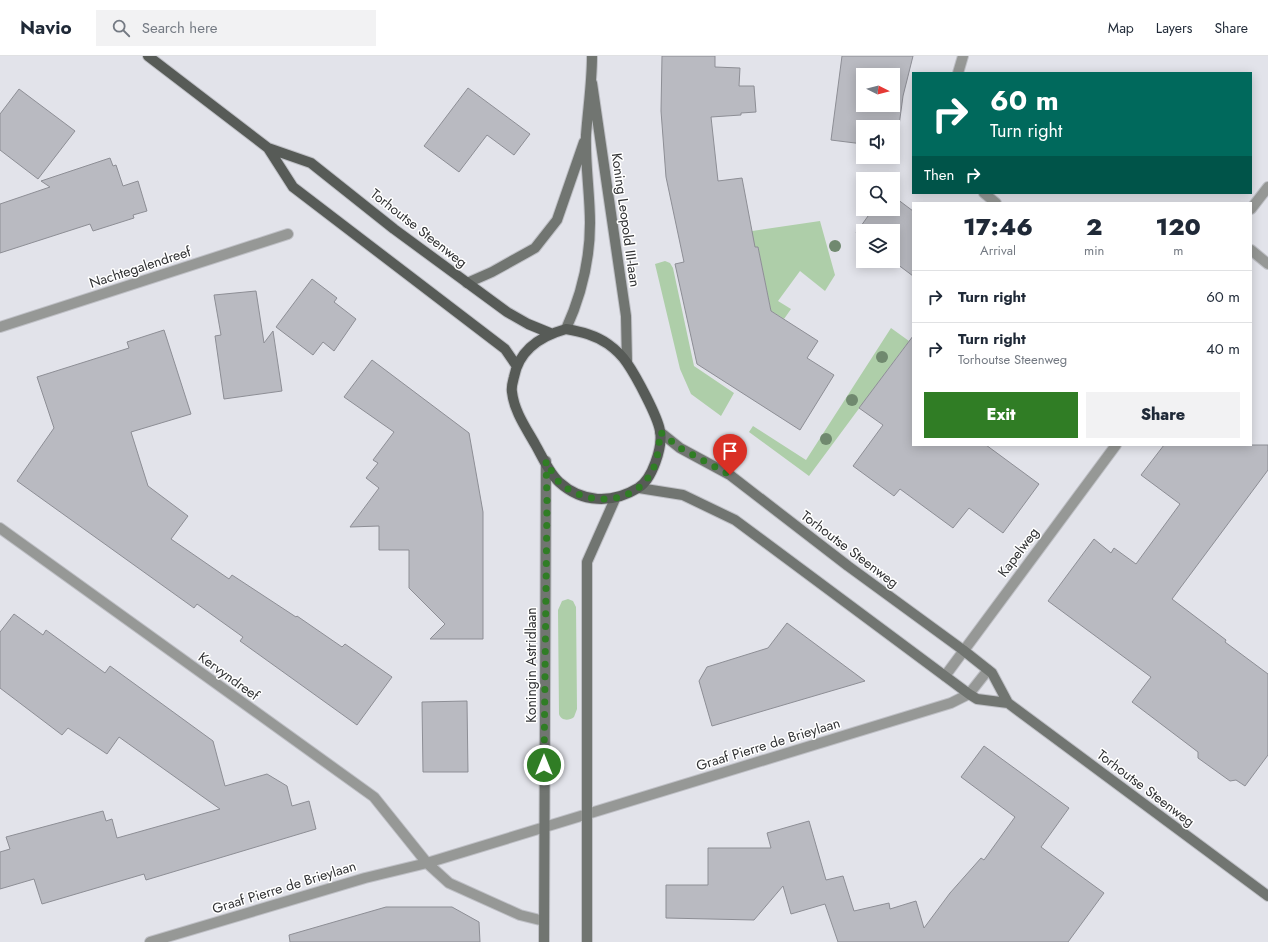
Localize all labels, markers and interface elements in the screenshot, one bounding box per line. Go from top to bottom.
search box [96,10,376,46]
text: Navio [20,14,72,41]
icon: search [110,17,132,39]
text: Search here [142,17,218,39]
text: Map [1108,18,1134,38]
text: Layers [1156,18,1192,38]
text: Share [1214,18,1248,38]
north arrow [856,68,900,112]
map controls [856,68,900,268]
text: 60 m [990,80,1059,121]
icon: right [924,88,976,140]
text: Turn right [990,118,1062,144]
button: sound [856,120,900,164]
street label: Koning Leopold III-laan [607,152,645,288]
text: Then [924,164,954,186]
icon: right [962,164,984,186]
button: search [856,172,900,216]
street label: Torhoutse Steenweg [367,184,471,272]
text: 17:46 [963,209,1033,244]
text: 2 [1086,209,1102,244]
text: 120 [1156,209,1201,244]
button: layers [856,224,900,268]
street label: Nachtegalendreef [87,241,194,293]
text: Arrival [980,241,1016,260]
text: min [1084,241,1104,260]
text: m [1173,241,1183,260]
icon: right [924,286,946,308]
text: Turn right [958,286,1026,308]
text: 60 m [1206,286,1240,308]
text: Turn right [958,328,1026,350]
icon: right [924,338,946,360]
text: 40 m [1206,338,1240,360]
text: Torhoutse Steenweg [958,350,1067,369]
button: Exit [924,392,1078,438]
button: Share [1086,392,1240,438]
pin [713,434,747,475]
icon: arrive [719,440,741,462]
street label: Torhoutse Steenweg [797,506,903,592]
street label: Kapelweg [993,523,1043,581]
street label: Koningin Astridlaan [521,607,541,723]
street label: Kervyndreef [194,647,264,706]
street label: Graaf Pierre de Brieylaan [694,713,842,775]
position arrow [523,744,565,786]
street label: Torhoutse Steenweg [1093,745,1199,831]
street label: Graaf Pierre de Brieylaan [210,856,358,918]

